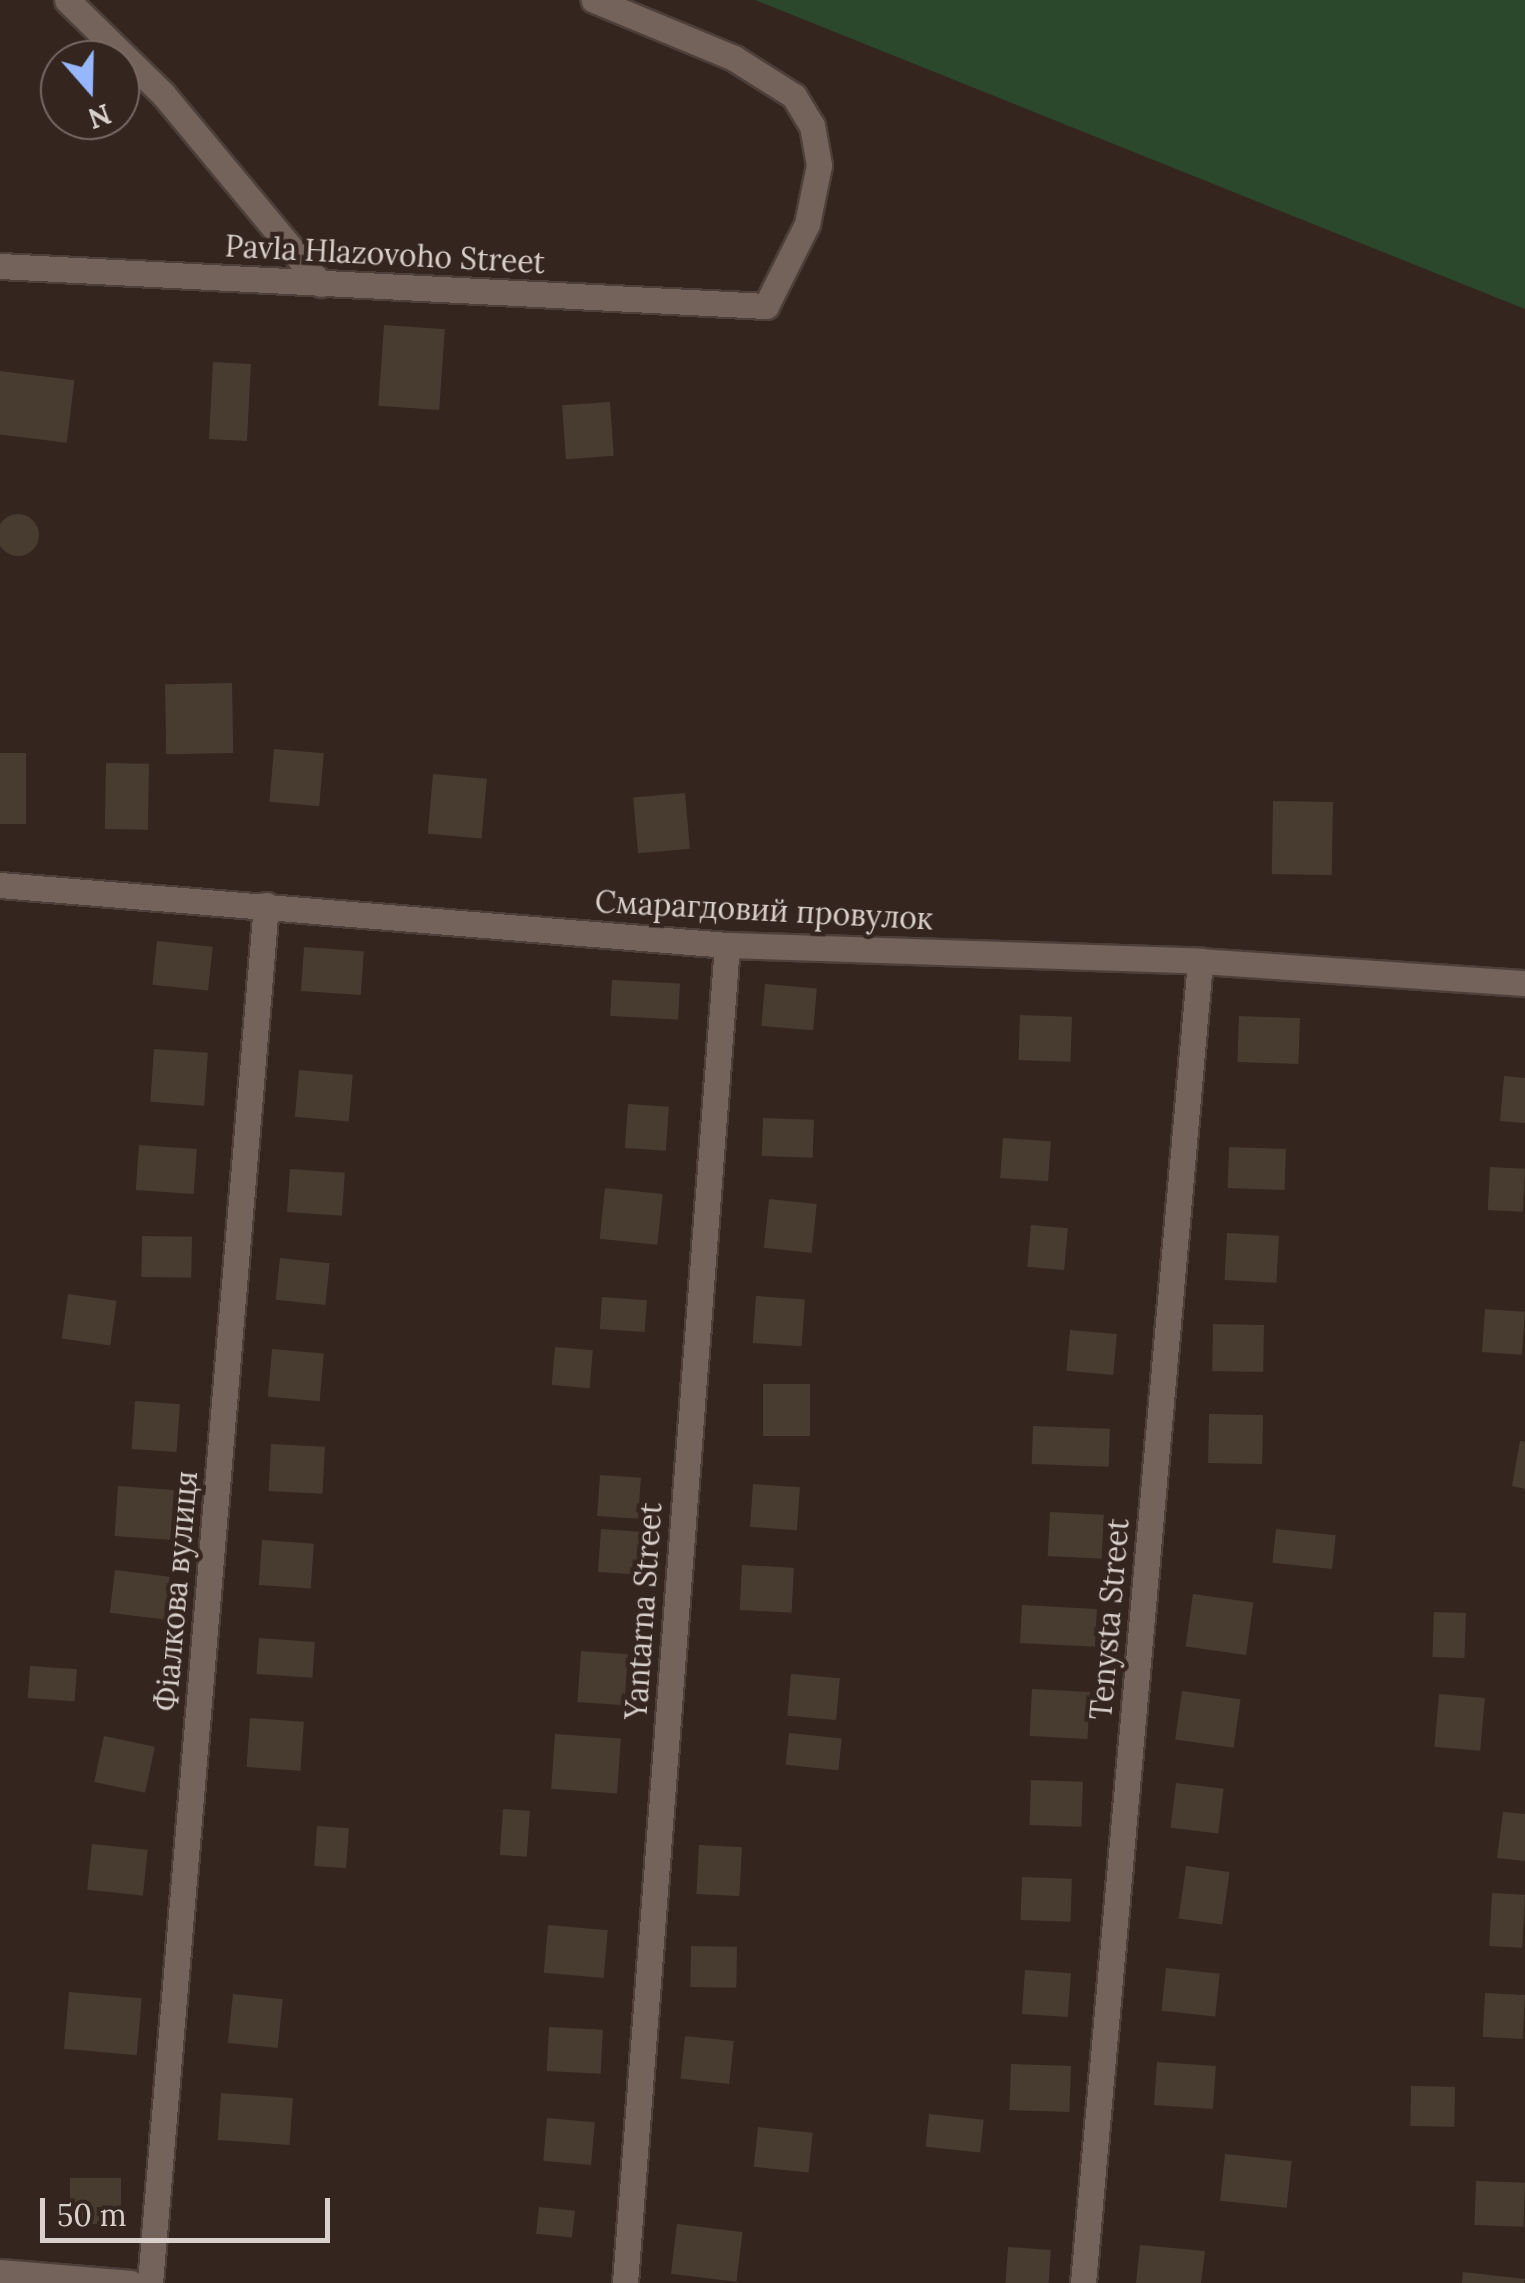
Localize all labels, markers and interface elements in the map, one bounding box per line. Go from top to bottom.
north arrow [40,40,140,140]
text: N [83,96,116,137]
street label: Pavla Hlazovoho Street [224,228,546,280]
street label: Смарагдовий провулок [594,883,934,937]
street label: Фіалкова вулиця [148,1469,204,1713]
street label: Yantarna Street [617,1501,669,1721]
street label: Tenysta Street [1082,1517,1136,1721]
scale bar [45,2178,335,2240]
text: 50 m [57,2196,127,2234]

